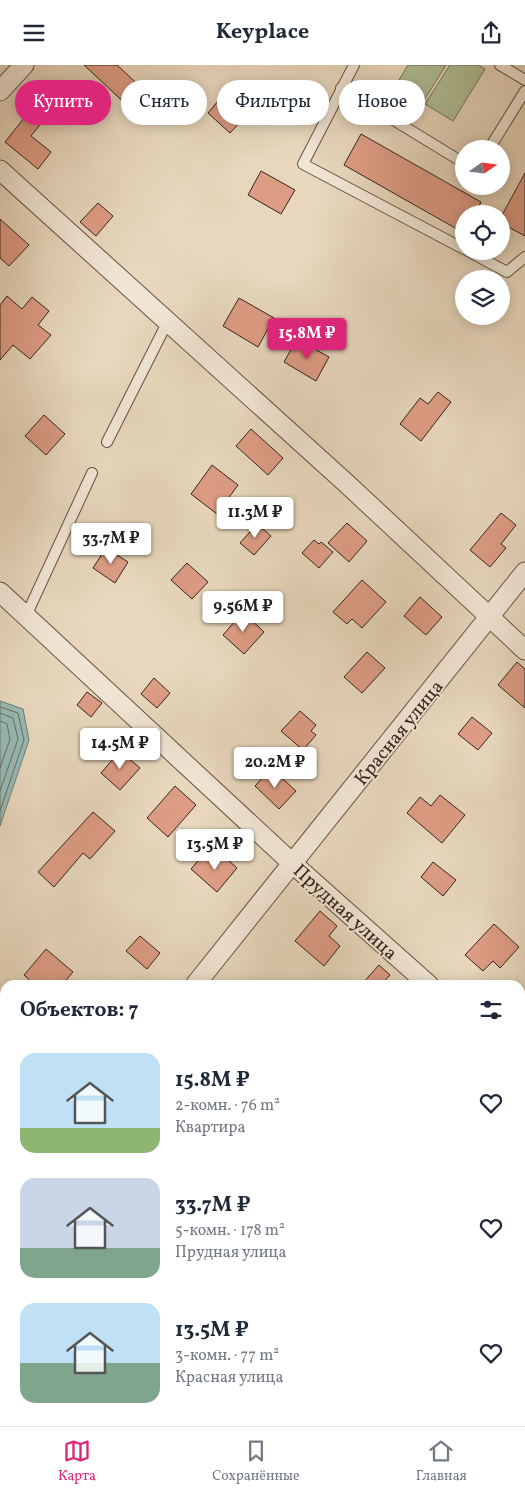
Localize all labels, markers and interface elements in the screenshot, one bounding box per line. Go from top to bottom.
text: Keyplace [216,17,309,48]
icon: menu [20,19,48,47]
icon: share [477,19,505,47]
chip: Купить [15,80,111,125]
chip: Снять [121,80,207,125]
chip: Фильтры [217,80,329,125]
chip: Новое [339,80,425,125]
north arrow [455,140,510,195]
map controls [455,140,510,325]
button: locate [455,205,510,260]
button: layers [455,270,510,325]
pin: 15.8M ₽ [261,317,353,360]
text: 15.8M ₽ [278,323,336,345]
pin: 11.3M ₽ [209,497,301,539]
text: 11.3M ₽ [228,502,282,524]
pin: 33.7M ₽ [65,523,157,565]
text: 33.7M ₽ [82,528,140,550]
pin: 9.56M ₽ [197,591,289,633]
text: 9.56M ₽ [213,596,273,618]
street label: Красная улица [349,675,450,791]
pin: 14.5M ₽ [74,727,166,770]
text: 14.5M ₽ [91,733,149,755]
pin: 20.2M ₽ [229,747,321,789]
text: 20.2M ₽ [245,752,305,774]
pin: 13.5M ₽ [169,829,261,871]
text: 13.5M ₽ [187,834,243,856]
street label: Прудная улица [287,859,403,966]
text: Объектов: 7 [20,996,139,1025]
icon: filters [477,996,505,1024]
text: 15.8M ₽ [175,1066,250,1095]
icon: home [60,1073,120,1133]
icon: heart [477,1089,505,1117]
text: 2-комн. · 76 m² [175,1095,280,1117]
text: Квартира [175,1117,245,1139]
text: 33.7M ₽ [175,1191,251,1220]
icon: home [60,1198,120,1258]
icon: heart [477,1214,505,1242]
text: 5-комн. · 178 m² [175,1220,285,1242]
text: Прудная улица [175,1242,286,1264]
text: 13.5M ₽ [175,1316,249,1345]
icon: home [60,1323,120,1383]
icon: heart [477,1339,505,1367]
text: 3-комн. · 77 m² [175,1345,279,1367]
text: Красная улица [175,1367,283,1389]
tab: Карта [58,1437,96,1486]
tab: Сохранённые [212,1437,300,1486]
tab: Главная [416,1437,467,1486]

